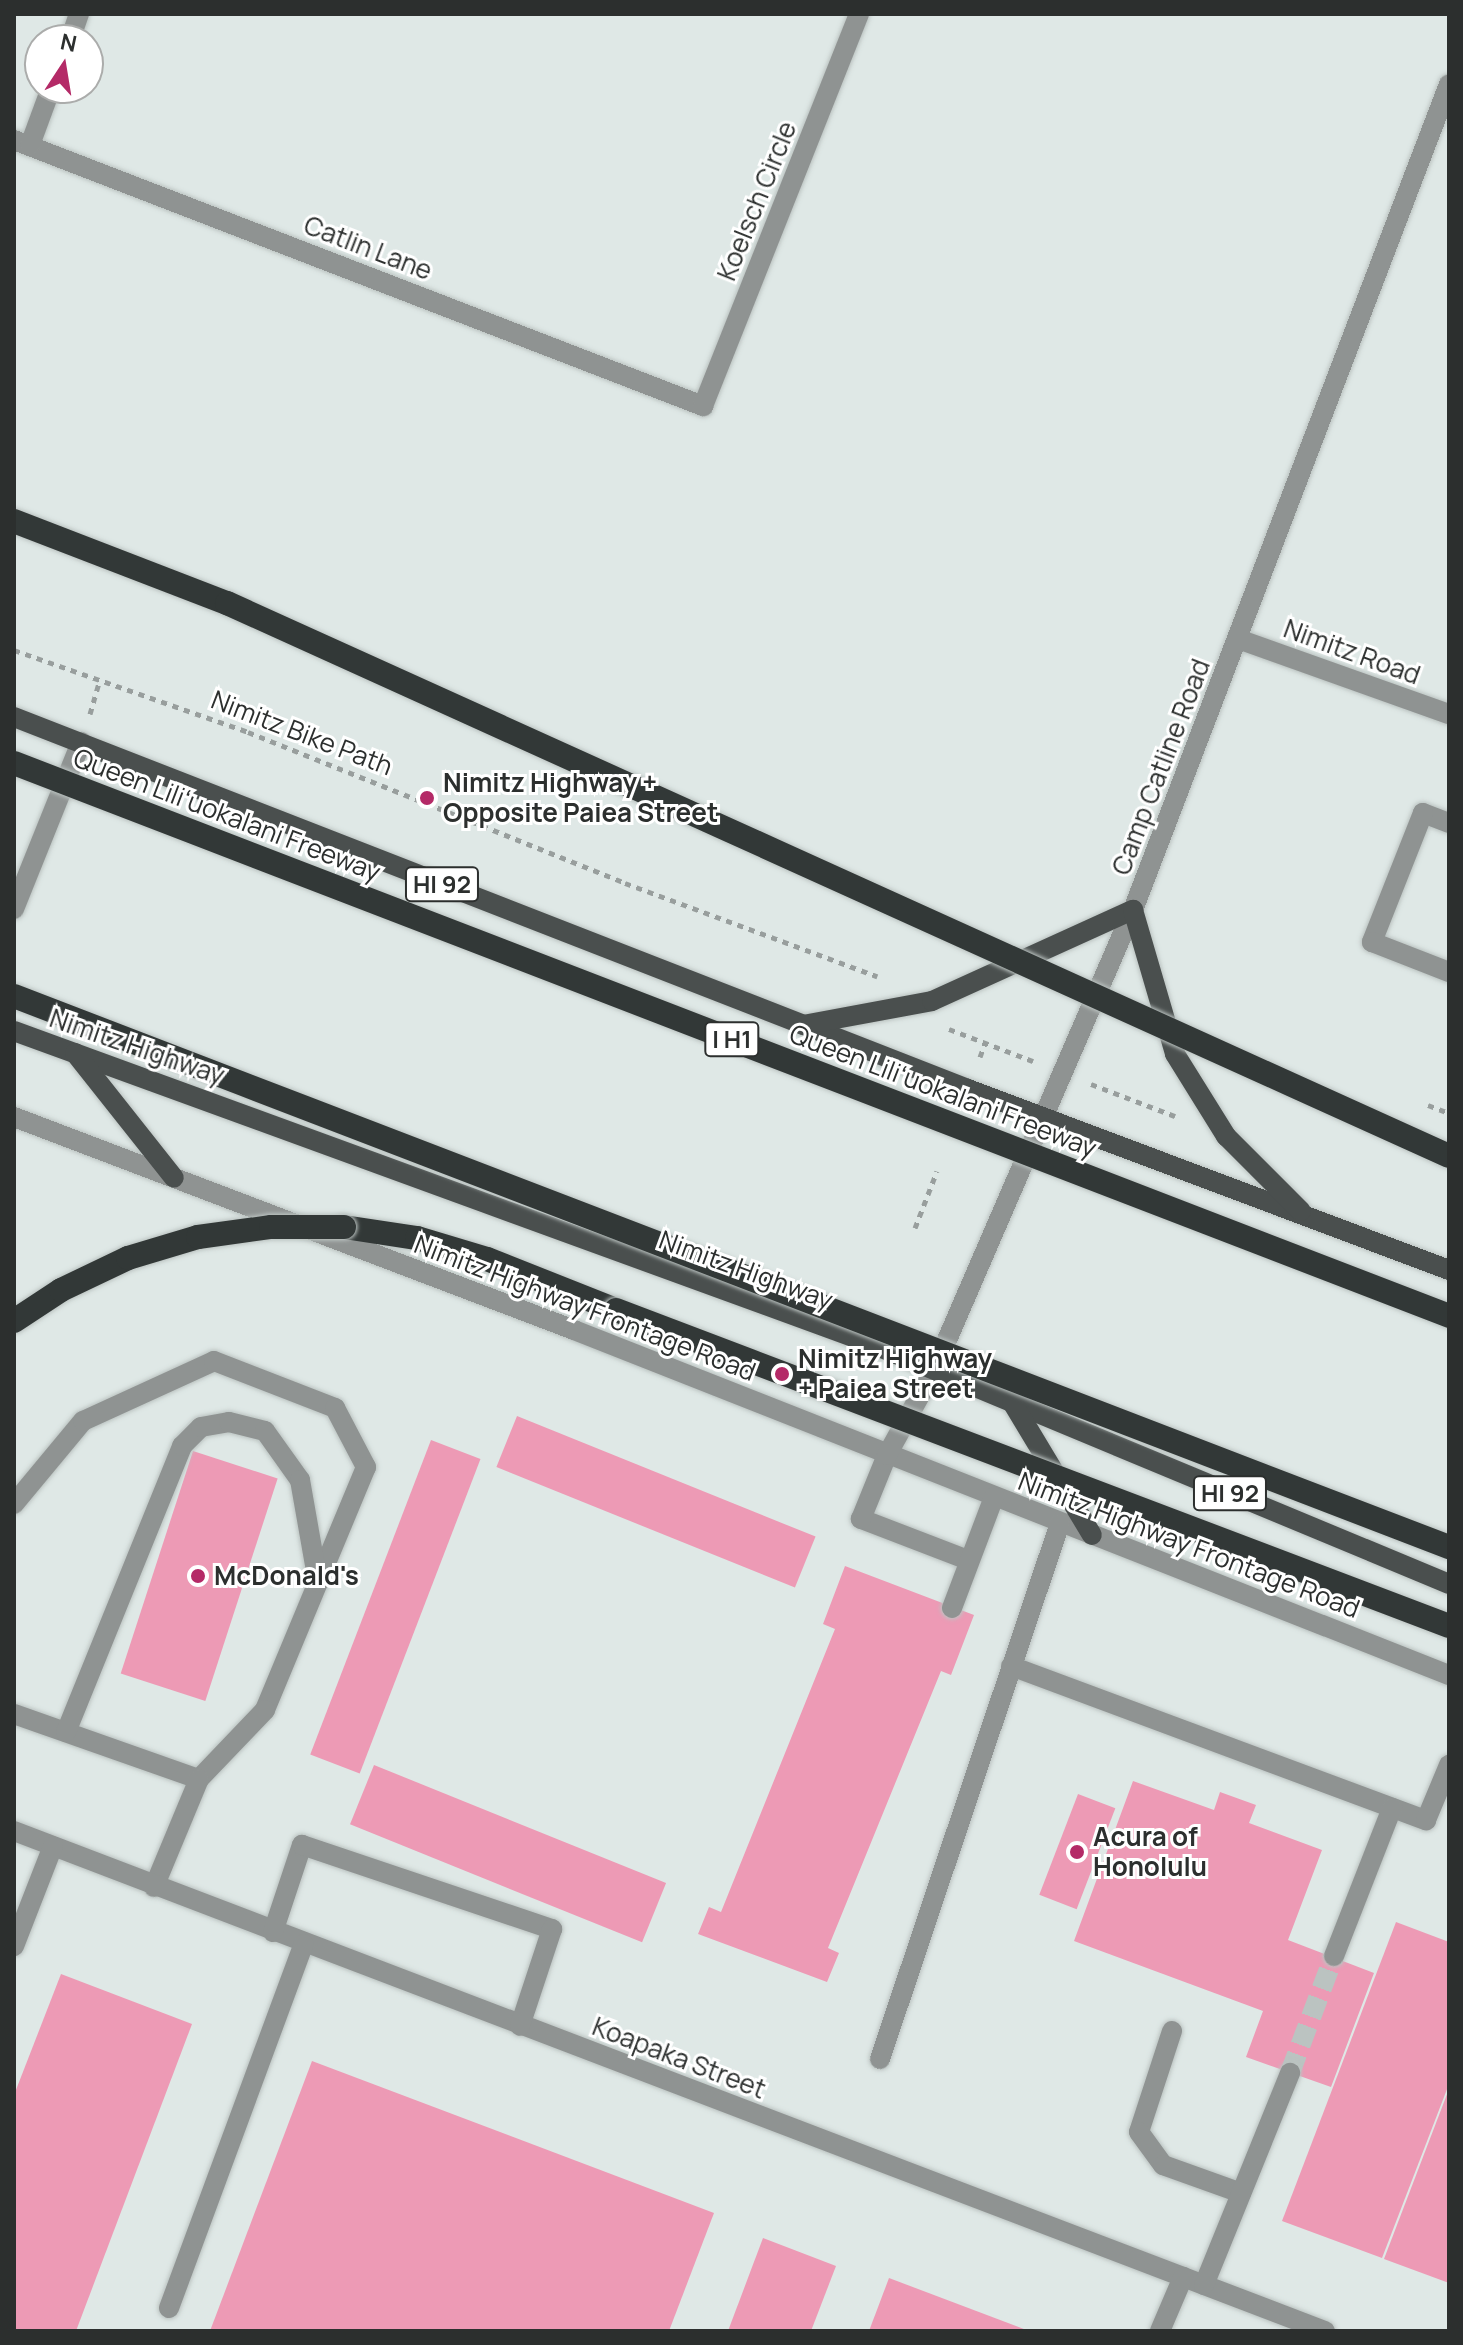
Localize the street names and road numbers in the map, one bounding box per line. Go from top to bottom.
street label: Koelsch Circle [711,117,803,285]
street label: Catlin Lane [300,209,436,287]
street label: Nimitz Road [1279,613,1425,691]
street label: Camp Catline Road [1105,655,1217,879]
street label: Nimitz Bike Path [207,684,397,782]
street label: Queen Liliʻuokalani Freeway [69,742,385,888]
road number: HI 92 [404,864,480,904]
street label: Nimitz Highway [46,1003,228,1091]
street label: Queen Liliʻuokalani Freeway [785,1018,1101,1164]
road number: I H1 [704,1019,760,1059]
street label: Nimitz Highway [655,1224,837,1316]
street label: Nimitz Highway Frontage Road [410,1228,760,1388]
street label: Nimitz Highway Frontage Road [1014,1465,1364,1625]
road number: HI 92 [1192,1473,1268,1513]
street label: Koapaka Street [588,2011,770,2105]

